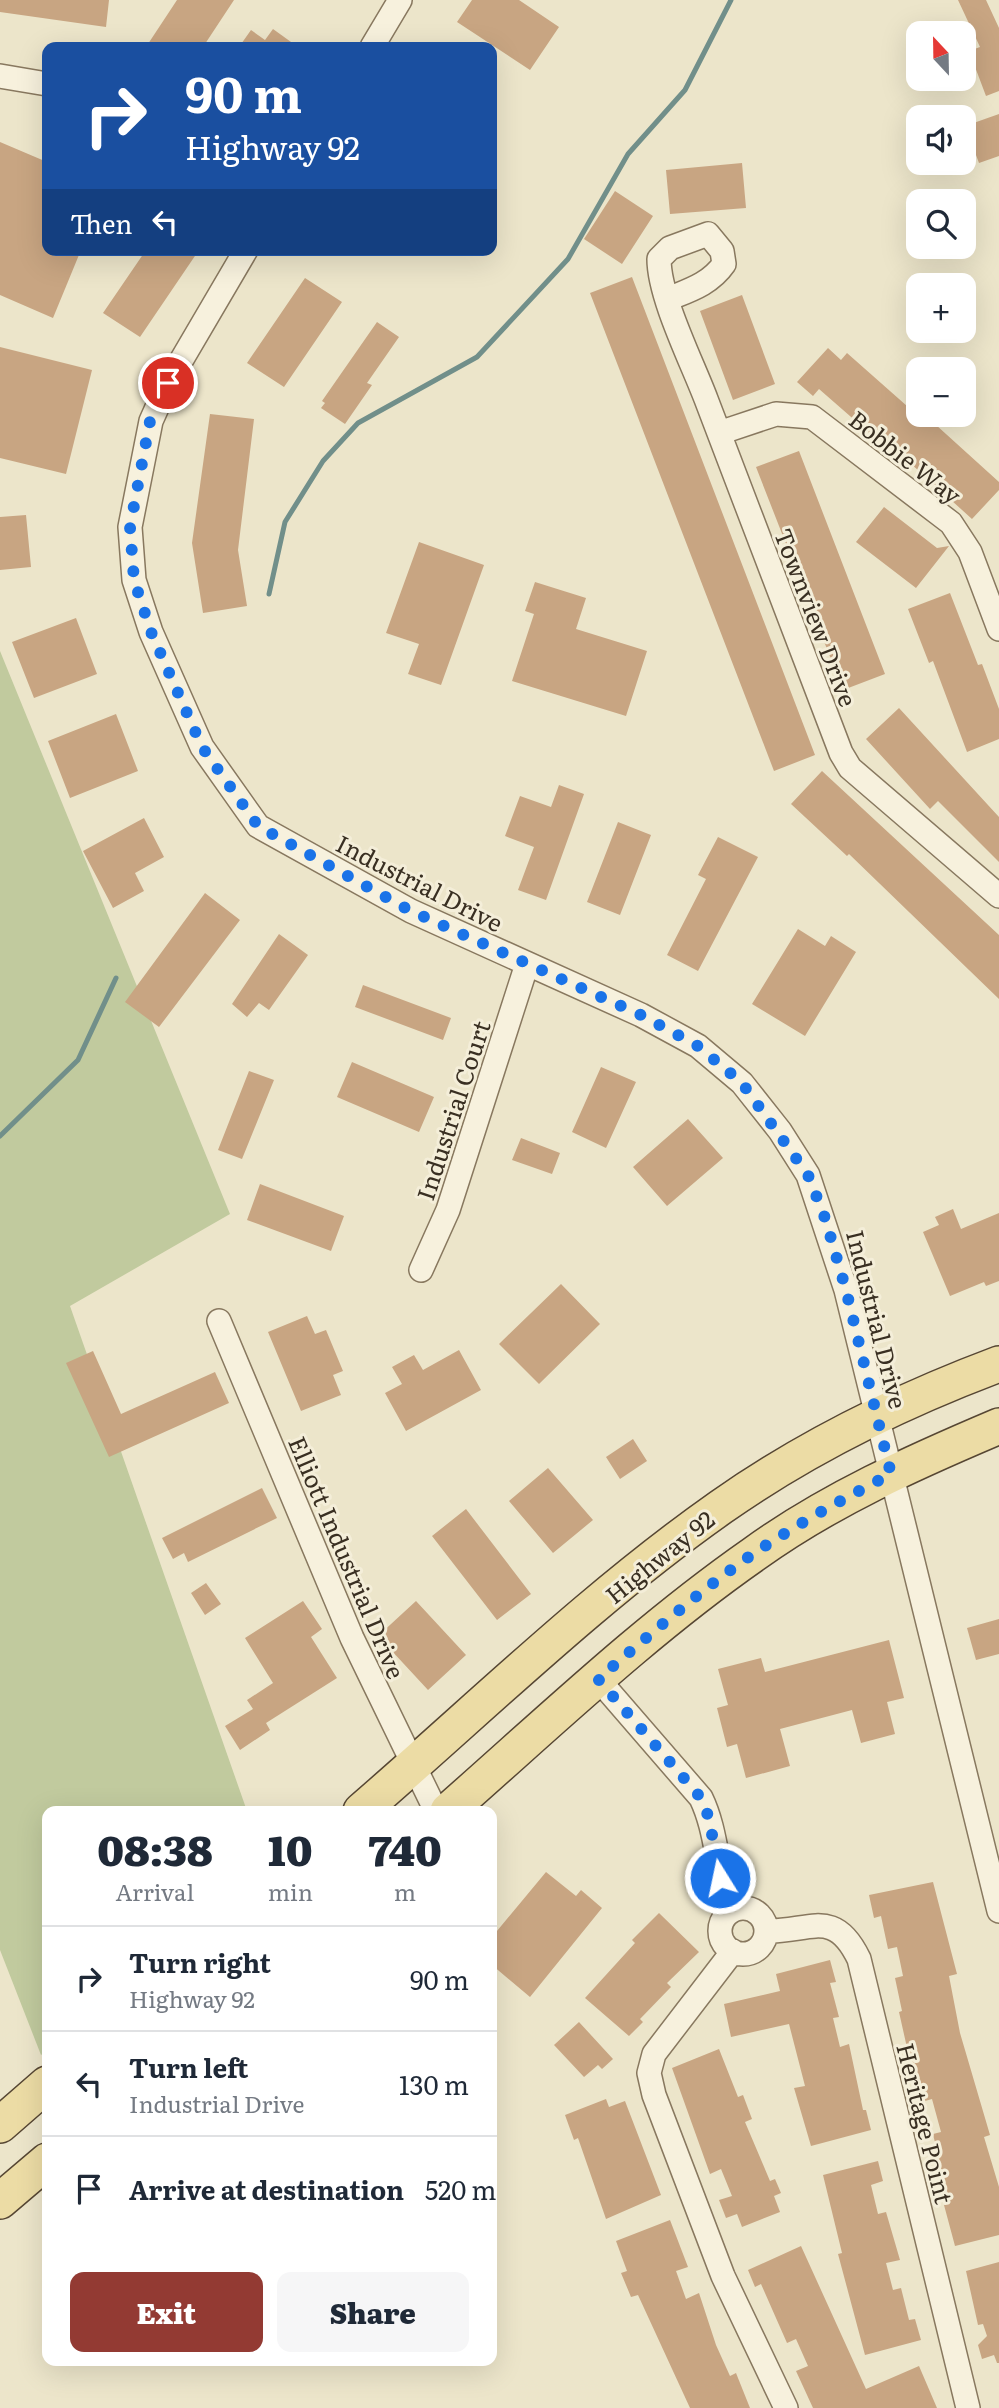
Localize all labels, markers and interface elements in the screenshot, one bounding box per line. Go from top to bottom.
north arrow [906,21,976,91]
map controls [906,21,976,427]
text: 90 m [185,55,302,128]
icon: right [70,70,161,161]
button: sound [906,105,976,175]
text: Highway 92 [185,122,360,170]
button: search [906,189,976,259]
text: Then [70,203,132,242]
icon: left [146,203,184,241]
button: + [906,273,976,343]
pin [138,353,198,413]
button: − [906,357,976,427]
icon: arrive [149,364,187,402]
street label: Bobbie Way [842,401,970,511]
street label: Townview Drive [767,523,867,711]
street label: Industrial Drive [330,825,510,939]
street label: Industrial Court [406,1015,498,1204]
street label: Industrial Drive [839,1226,917,1412]
street label: Elliott Industrial Drive [281,1430,415,1684]
street label: Highway 92 [597,1501,721,1611]
text: 08:38 [97,1817,213,1879]
text: 10 [268,1817,312,1879]
text: 740 [368,1817,442,1879]
position arrow [683,1841,757,1915]
text: Arrival [116,1874,194,1908]
text: min [268,1874,313,1908]
text: m [394,1874,416,1908]
text: Turn right [129,1942,271,1981]
text: 90 m [410,1959,469,1998]
icon: right [70,1960,108,1998]
text: Highway 92 [129,1981,255,2015]
street label: Heritage Point [889,2039,963,2207]
text: Turn left [129,2047,248,2086]
text: 130 m [399,2064,469,2103]
icon: left [70,2065,108,2103]
text: Industrial Drive [129,2086,304,2120]
text: Arrive at destination [129,2169,404,2208]
text: 520 m [425,2169,497,2208]
icon: arrive [70,2170,108,2208]
button: Exit [70,2272,263,2352]
button: Share [277,2272,469,2352]

